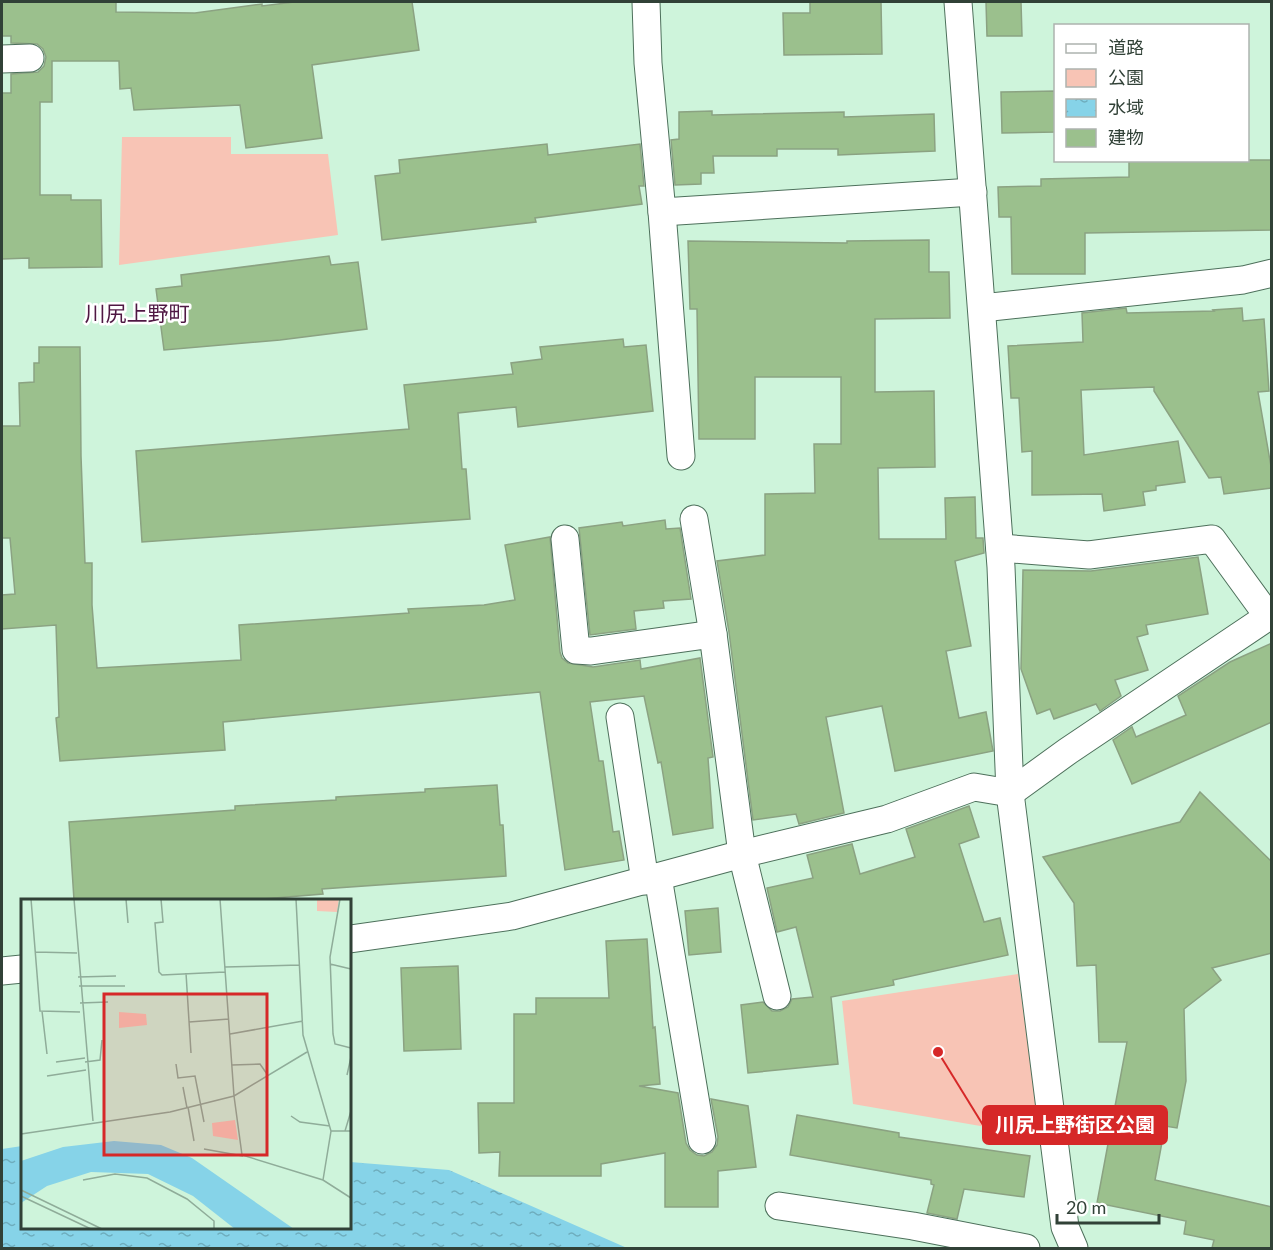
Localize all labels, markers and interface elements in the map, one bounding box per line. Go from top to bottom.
legend [1054,24,1249,162]
text: 道路 [1108,36,1144,58]
text: 公園 [1108,66,1144,88]
text: 水域 [1108,96,1144,118]
text: 建物 [1108,126,1144,148]
district label: 川尻上野町 [85,300,190,325]
inset map [21,899,351,1229]
callout: 川尻上野街区公園 [983,1106,1167,1144]
text: 川尻上野街区公園 [995,1112,1155,1136]
scale bar [1057,1187,1159,1225]
text: 20 m [1066,1196,1106,1218]

